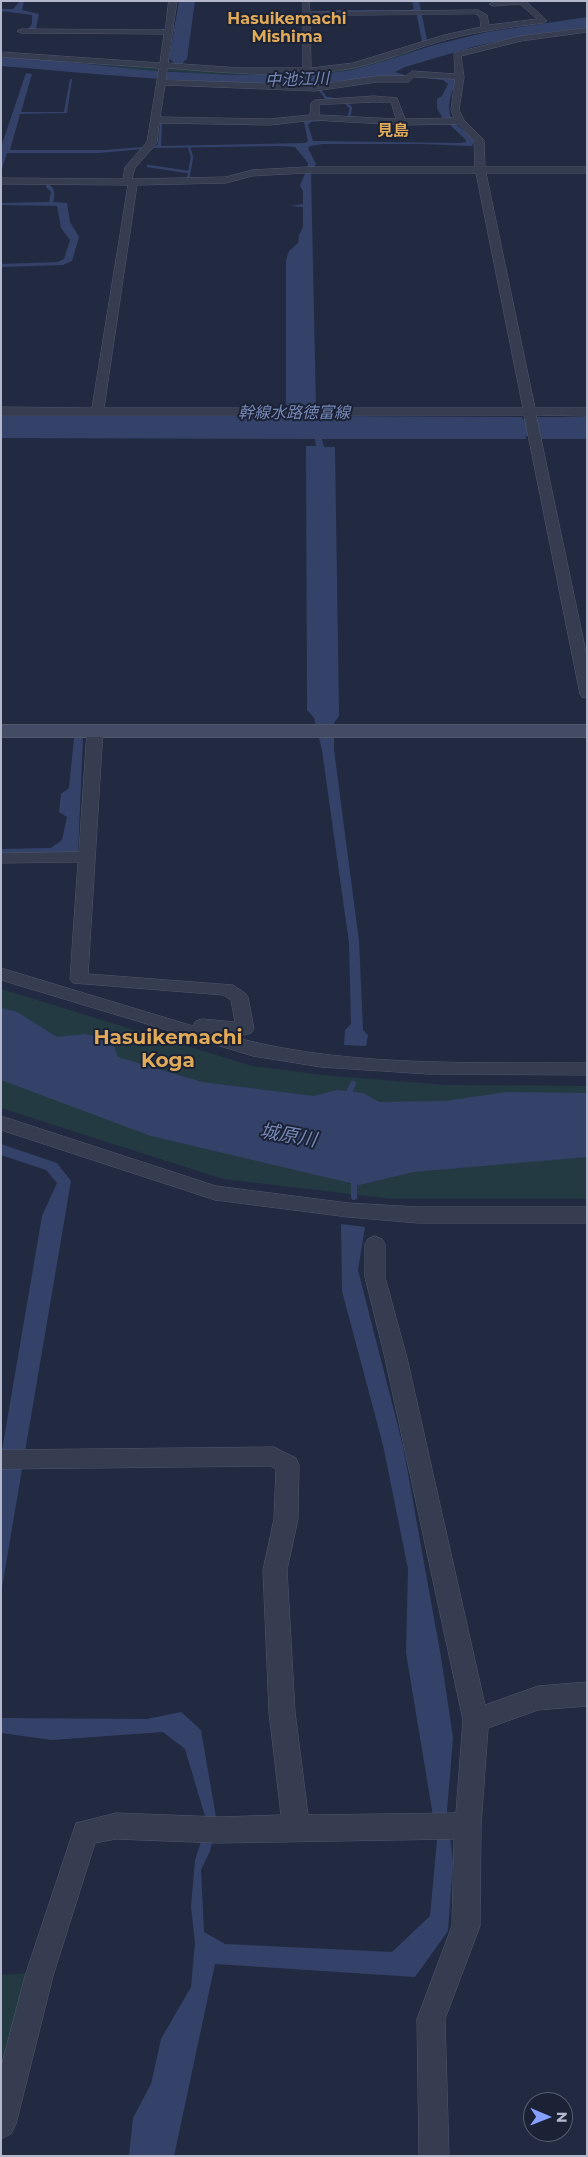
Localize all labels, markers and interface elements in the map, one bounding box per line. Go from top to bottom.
district label: Hasuikemachi Mishima [227,9,347,47]
water label: 中池江川 [265,69,329,91]
district label: 見島 [377,121,409,141]
water label: 幹線水路徳富線 [238,403,350,423]
district label: Hasuikemachi Koga [93,1026,243,1073]
water label: 城原川 [258,1120,318,1152]
north arrow [523,2092,573,2142]
text: N [553,2111,571,2123]

